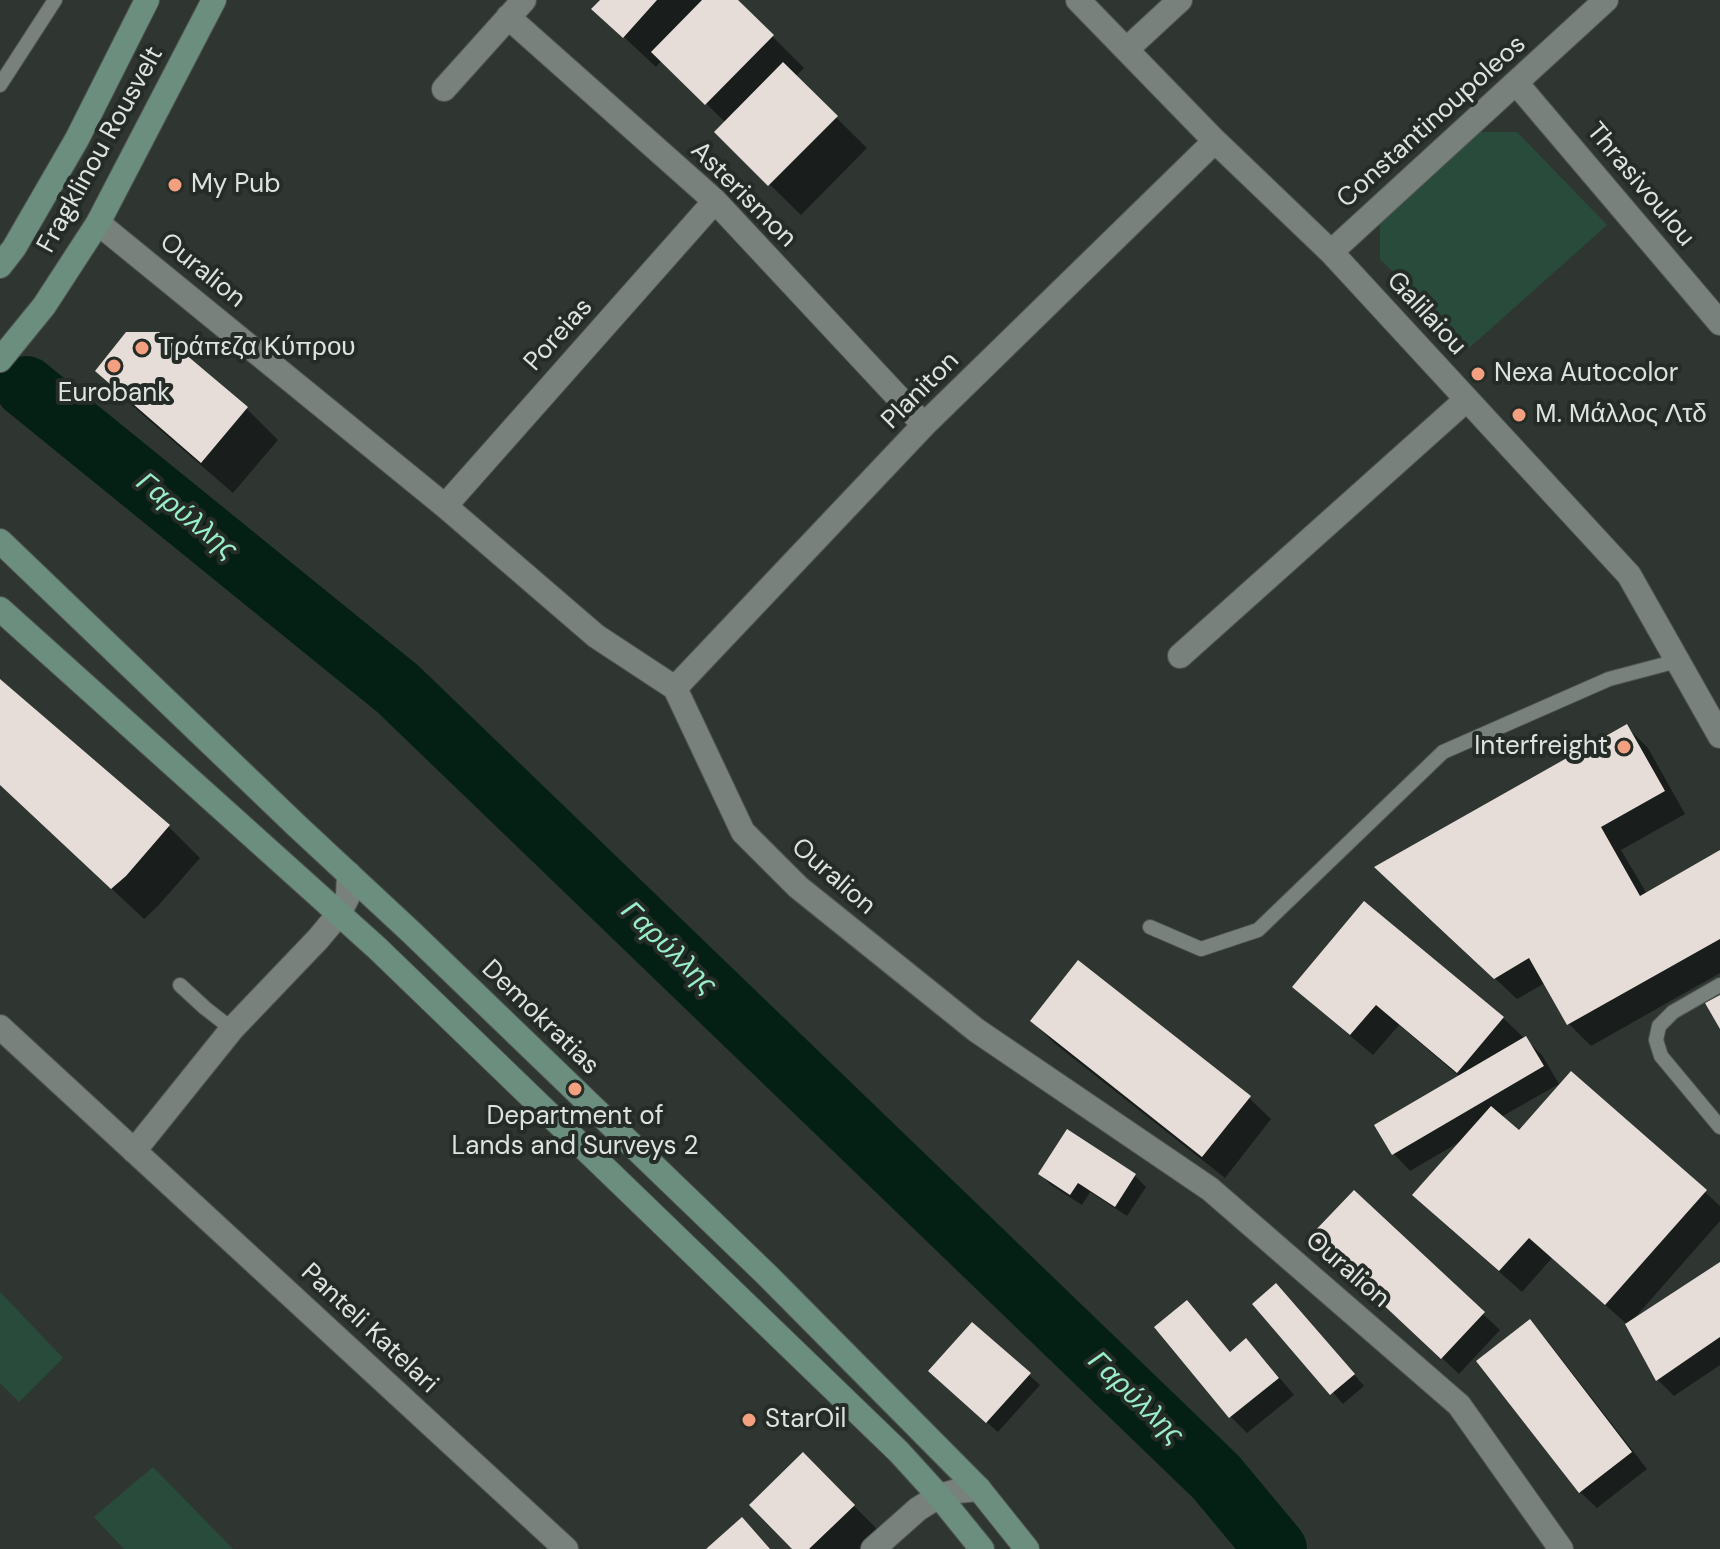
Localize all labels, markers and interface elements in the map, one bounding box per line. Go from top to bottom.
street label: Constantinoupoleos [1331,29,1533,215]
street label: Fragklinou Rousvelt [31,42,171,258]
street label: Thrasivoulou [1579,117,1701,253]
street label: Asterismon [684,136,802,254]
place label: My Pub [191,169,280,201]
marker: My Pub [166,176,184,194]
street label: Ouralion [153,227,251,315]
street label: Galilaiou [1380,266,1472,362]
street label: Poreias [518,292,600,378]
place label: Τράπεζα Κύπρου [158,332,356,364]
marker: Τράπεζα Κύπρου [133,339,151,357]
street label: Planiton [876,346,966,436]
marker: Eurobank [105,357,123,375]
place label: Nexa Autocolor [1494,358,1678,390]
marker: Nexa Autocolor [1469,365,1487,383]
place label: Eurobank [58,378,170,410]
place label: Μ. Μάλλος Λτδ [1535,399,1707,431]
marker: Μ. Μάλλος Λτδ [1510,406,1528,424]
water label: Γαρύλλης [129,466,243,568]
place label: Interfreight [1474,731,1608,763]
marker: Interfreight [1615,738,1633,756]
street label: Ouralion [785,832,881,922]
water label: Γαρύλλης [613,895,723,1003]
street label: Demokratias [475,954,605,1082]
marker: Department of Lands and Surveys 2 [566,1080,584,1098]
place label: Department of Lands and Surveys 2 [452,1101,698,1162]
street label: Ouralion [1299,1225,1395,1315]
street label: Panteli Katelari [294,1258,444,1400]
water label: Γαρύλλης [1080,1345,1190,1453]
place label: StarOil [765,1404,846,1436]
marker: StarOil [740,1411,758,1429]

